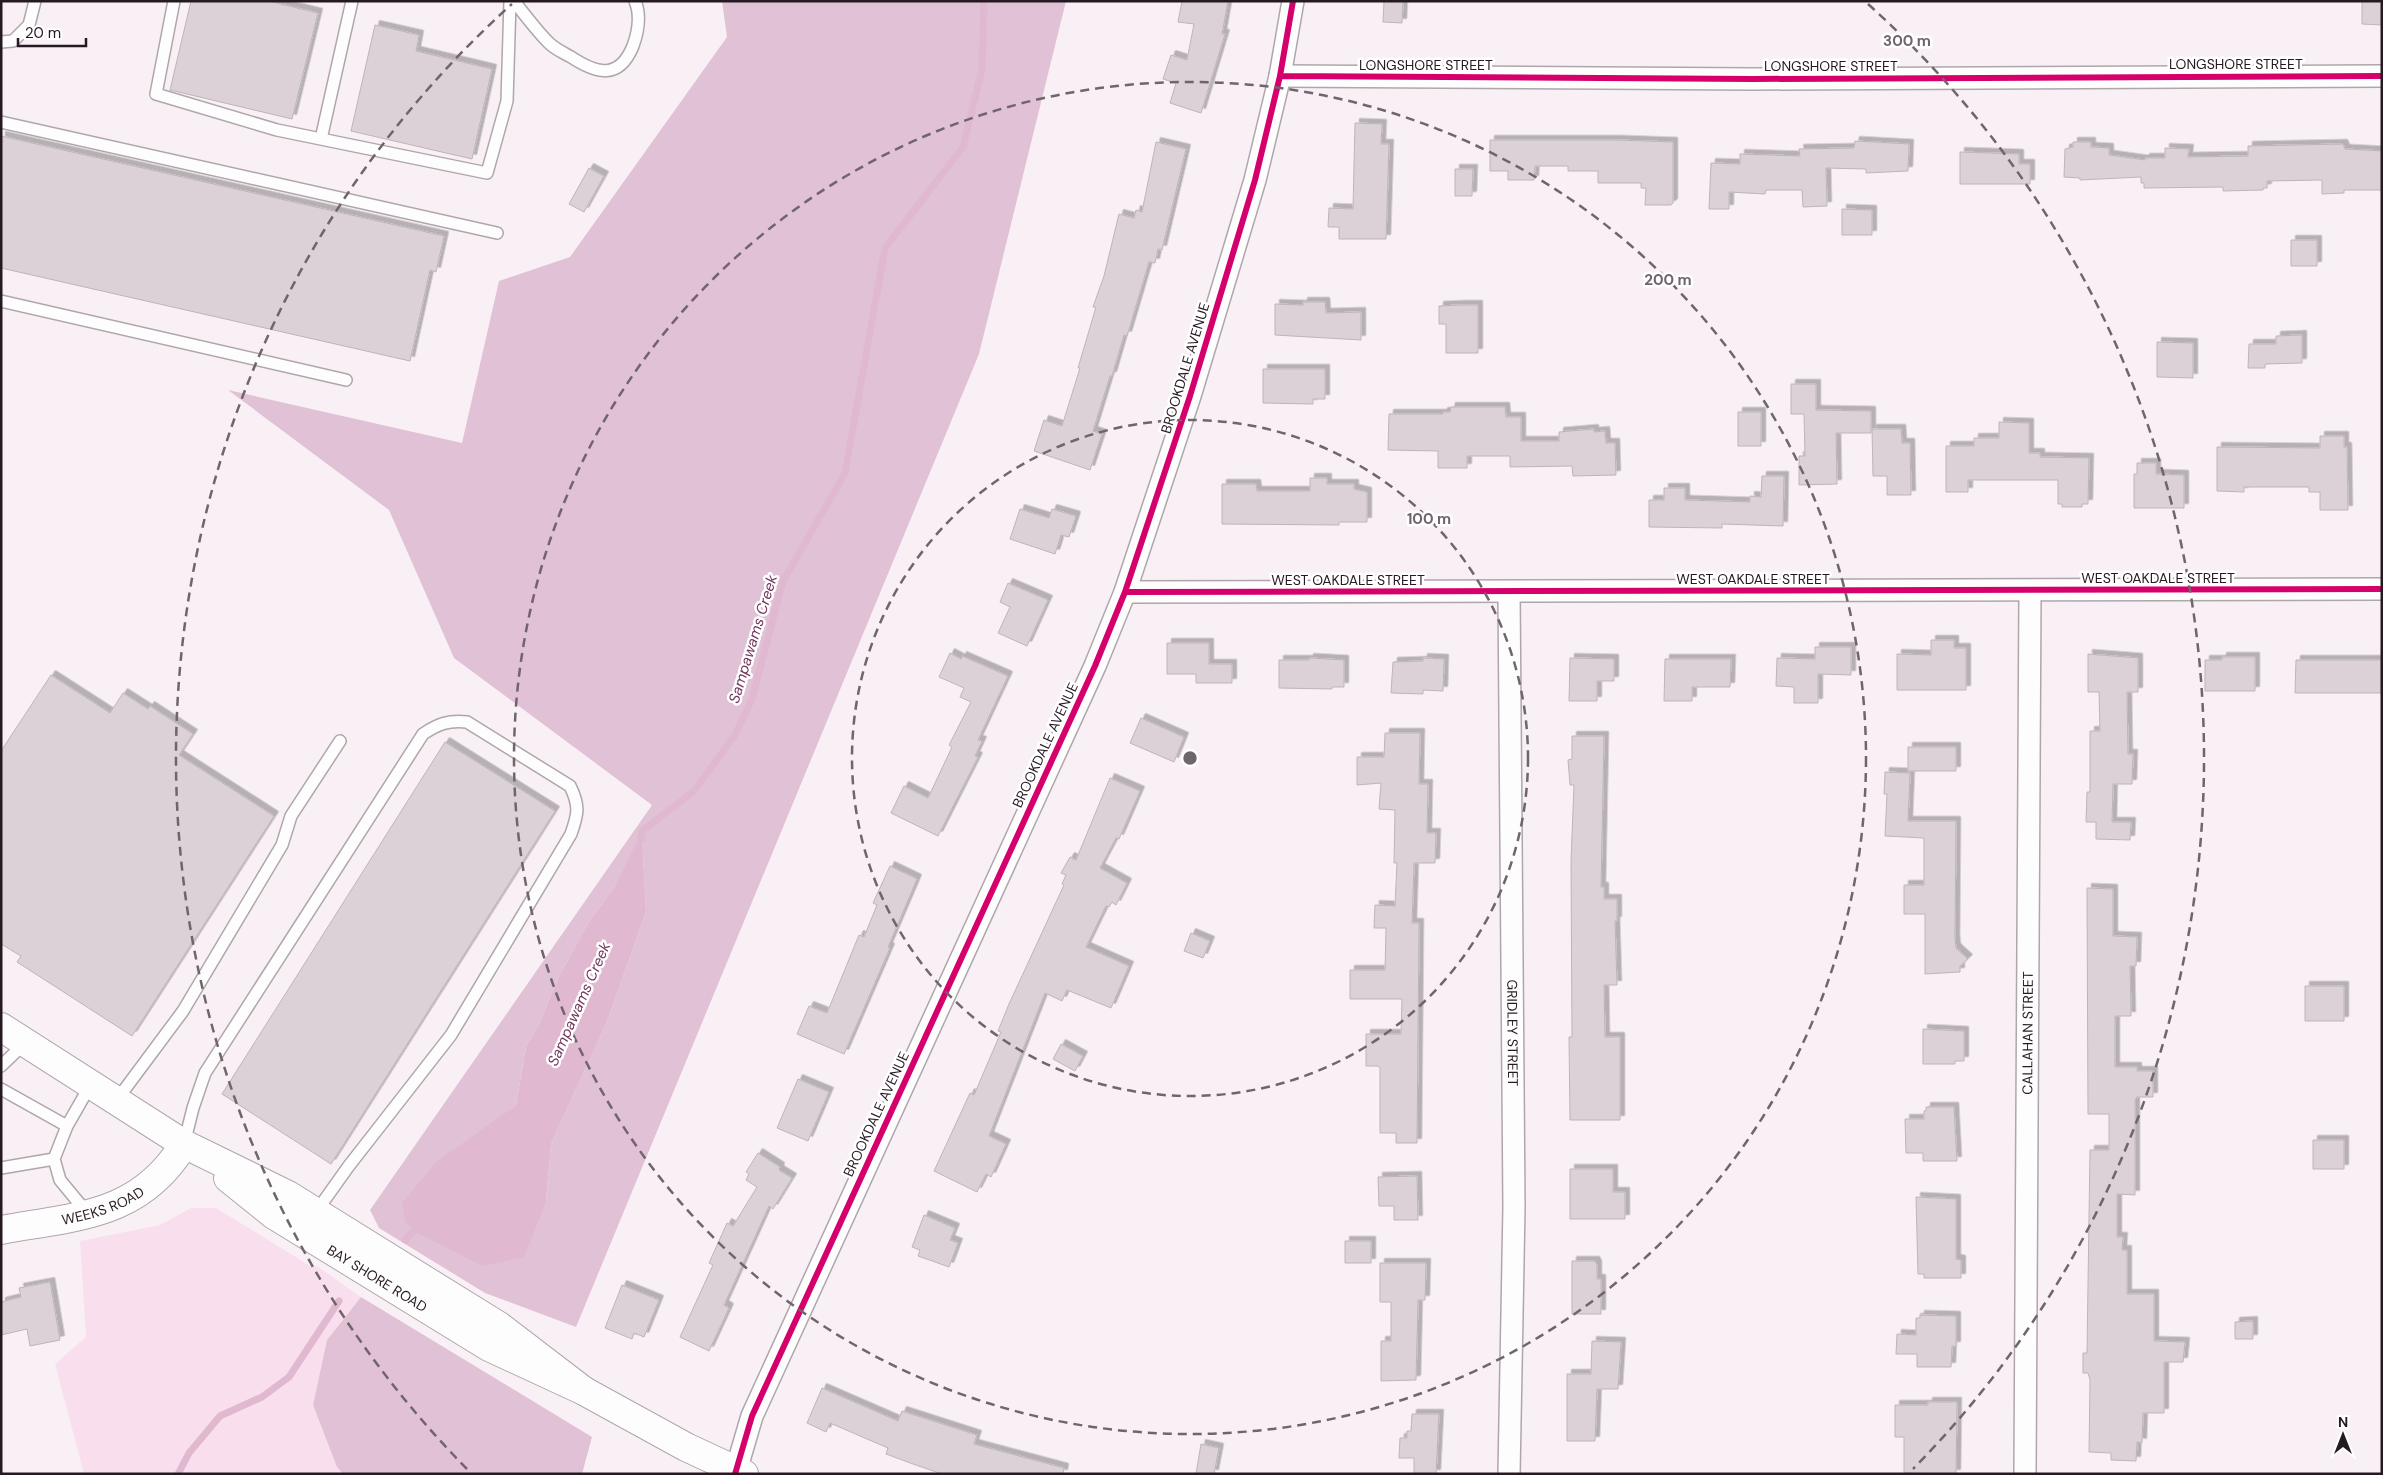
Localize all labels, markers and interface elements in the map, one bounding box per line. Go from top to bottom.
scale bar [18,15,85,47]
text: 20 m [25,23,61,43]
text: 300 m [1883,31,1931,51]
street label: LONGSHORE STREET [2169,55,2303,73]
street label: LONGSHORE STREET [1359,56,1493,74]
street label: LONGSHORE STREET [1764,57,1898,75]
text: 200 m [1644,270,1692,290]
street label: BROOKDALE AVENUE [1157,300,1213,436]
text: 100 m [1407,509,1451,529]
street label: WEST OAKDALE STREET [2081,569,2235,587]
street label: WEST OAKDALE STREET [1676,570,1830,588]
street label: WEST OAKDALE STREET [1271,571,1425,589]
water label: Sampawams Creek [724,572,782,706]
street label: BROOKDALE AVENUE [1008,680,1082,810]
centre of rings [1181,749,1199,767]
water label: Sampawams Creek [543,939,615,1069]
street label: CALLAHAN STREET [2018,971,2037,1095]
street label: GRIDLEY STREET [1503,979,1522,1087]
street label: BROOKDALE AVENUE [839,1049,913,1179]
street label: WEEKS ROAD [60,1182,148,1229]
street label: BAY SHORE ROAD [324,1241,431,1316]
north arrow [2318,1410,2368,1460]
text: N [2338,1413,2348,1431]

